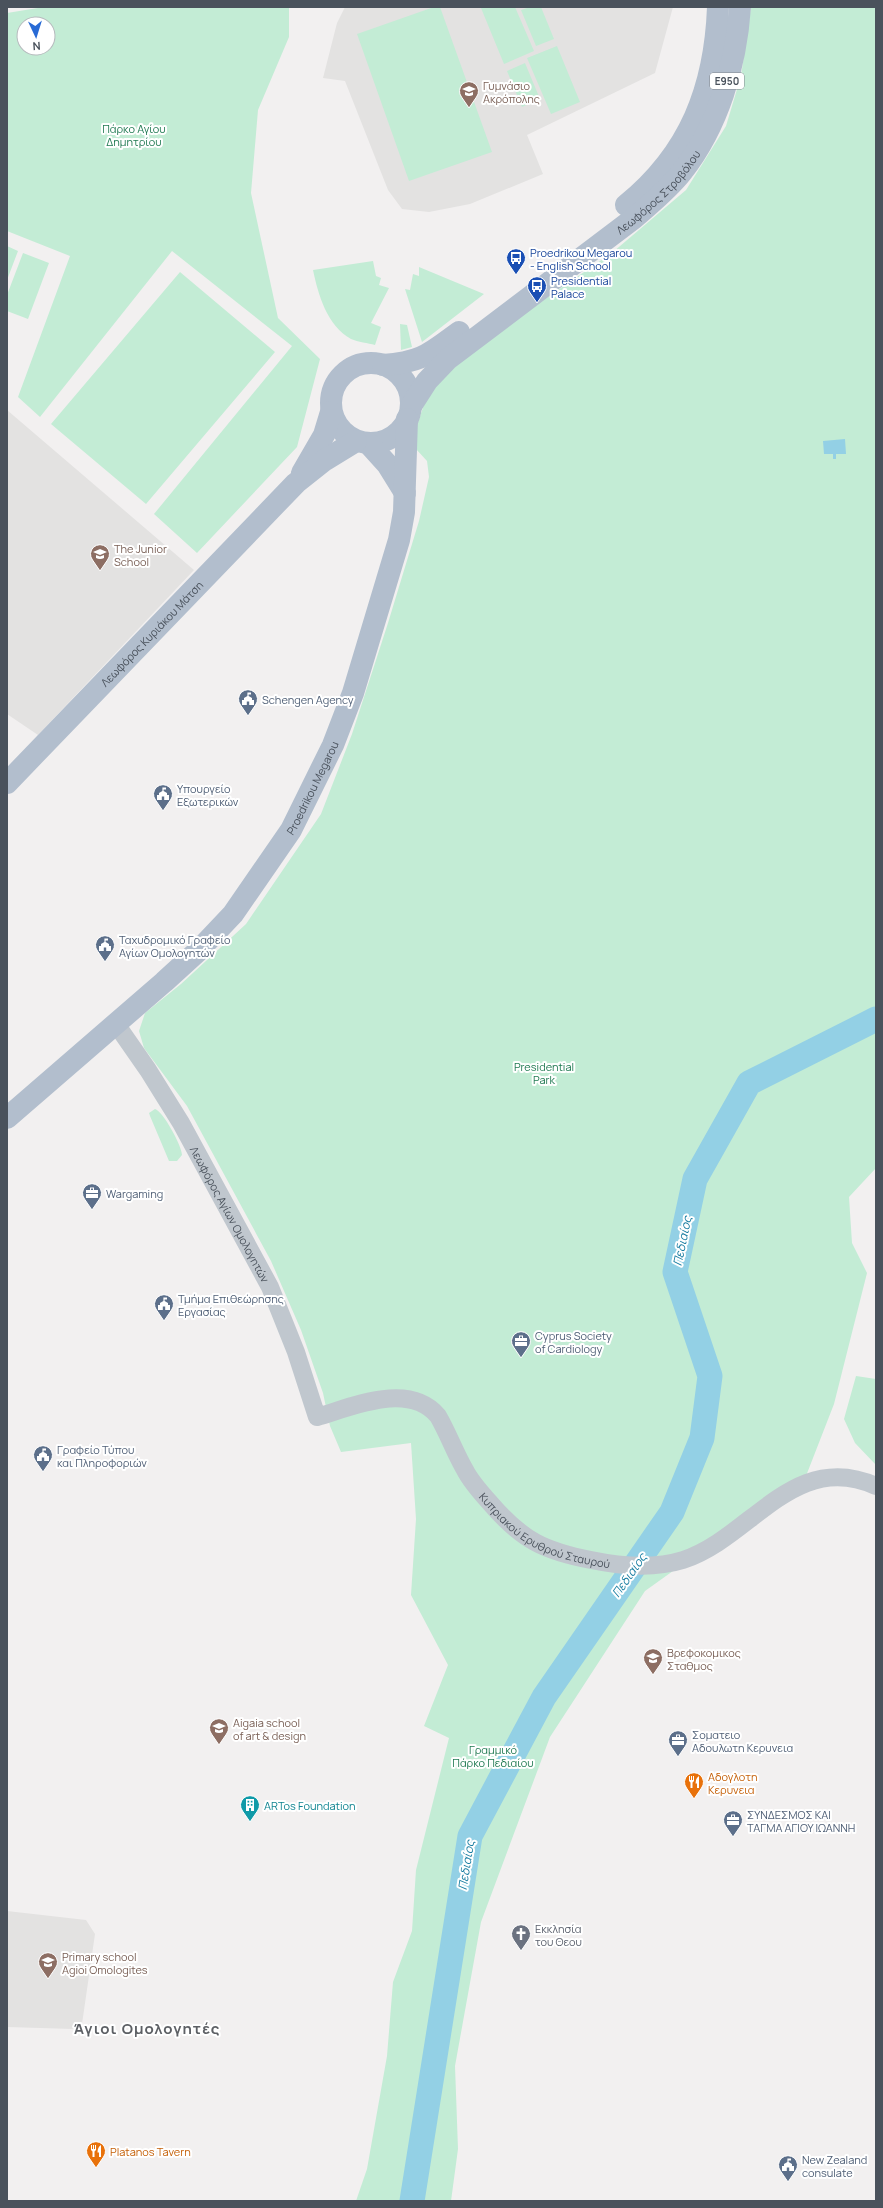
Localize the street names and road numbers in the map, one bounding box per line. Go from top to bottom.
road number: E950 [710,73,744,89]
street label: Λεωφόρος Στροβόλου [613,147,703,237]
street label: Λεωφόρος Κυριάκου Μάτση [97,577,206,689]
street label: Proedrikou Megarou [283,739,341,838]
street label: Λεωφόρος Αγίων Ομολογητών [187,1143,274,1285]
street label: Κυπριακού Ερυθρού Σταυρού [476,1489,611,1571]

